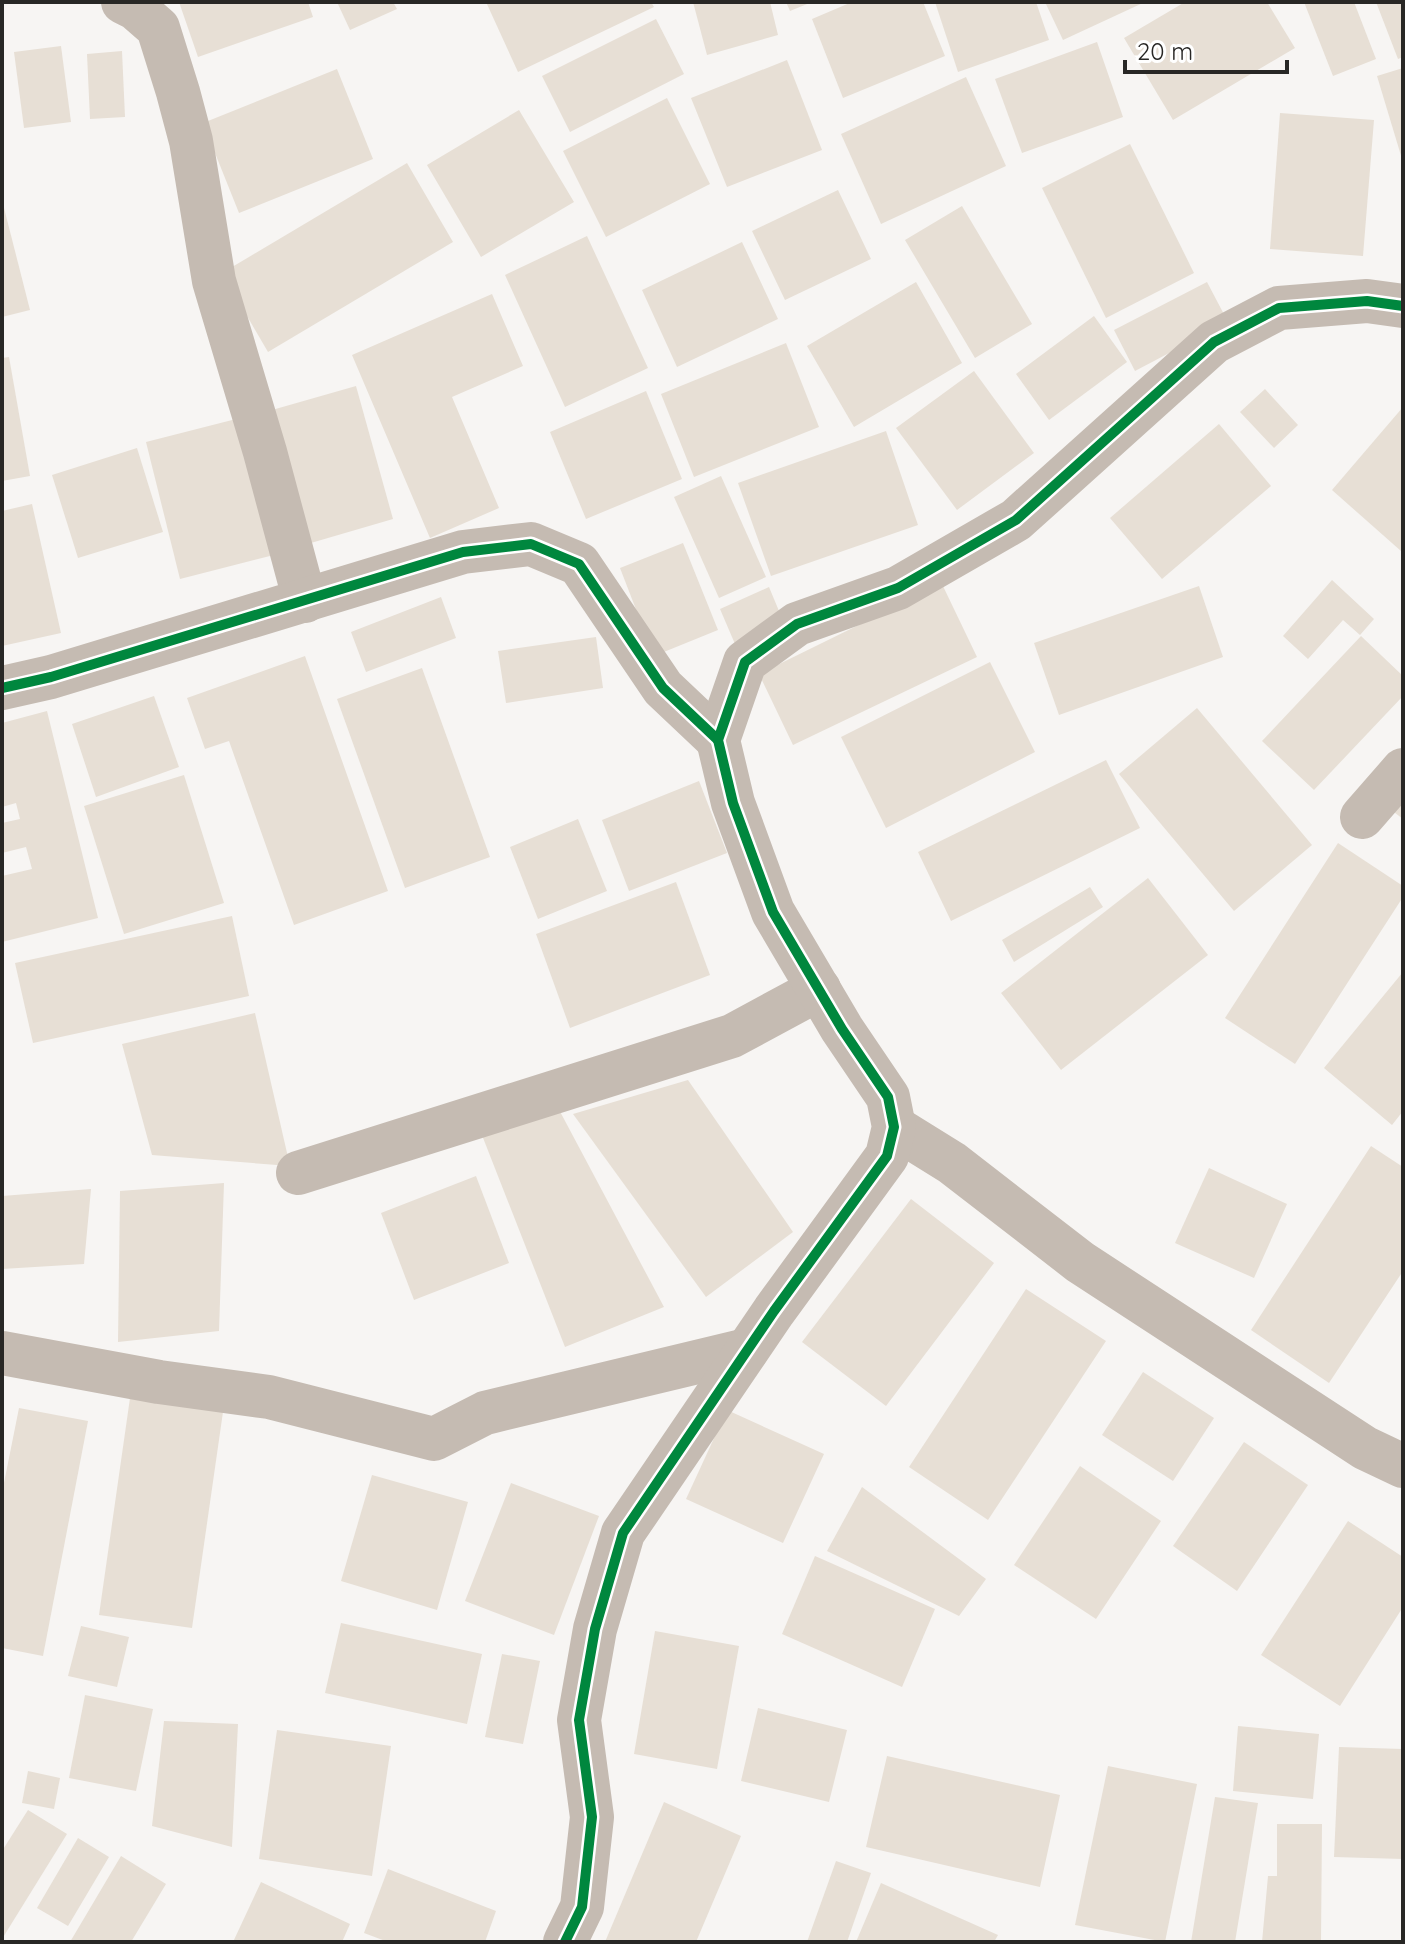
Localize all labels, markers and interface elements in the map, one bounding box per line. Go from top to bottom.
scale bar [1125,24,1287,74]
text: 20 m [1137,36,1193,66]

